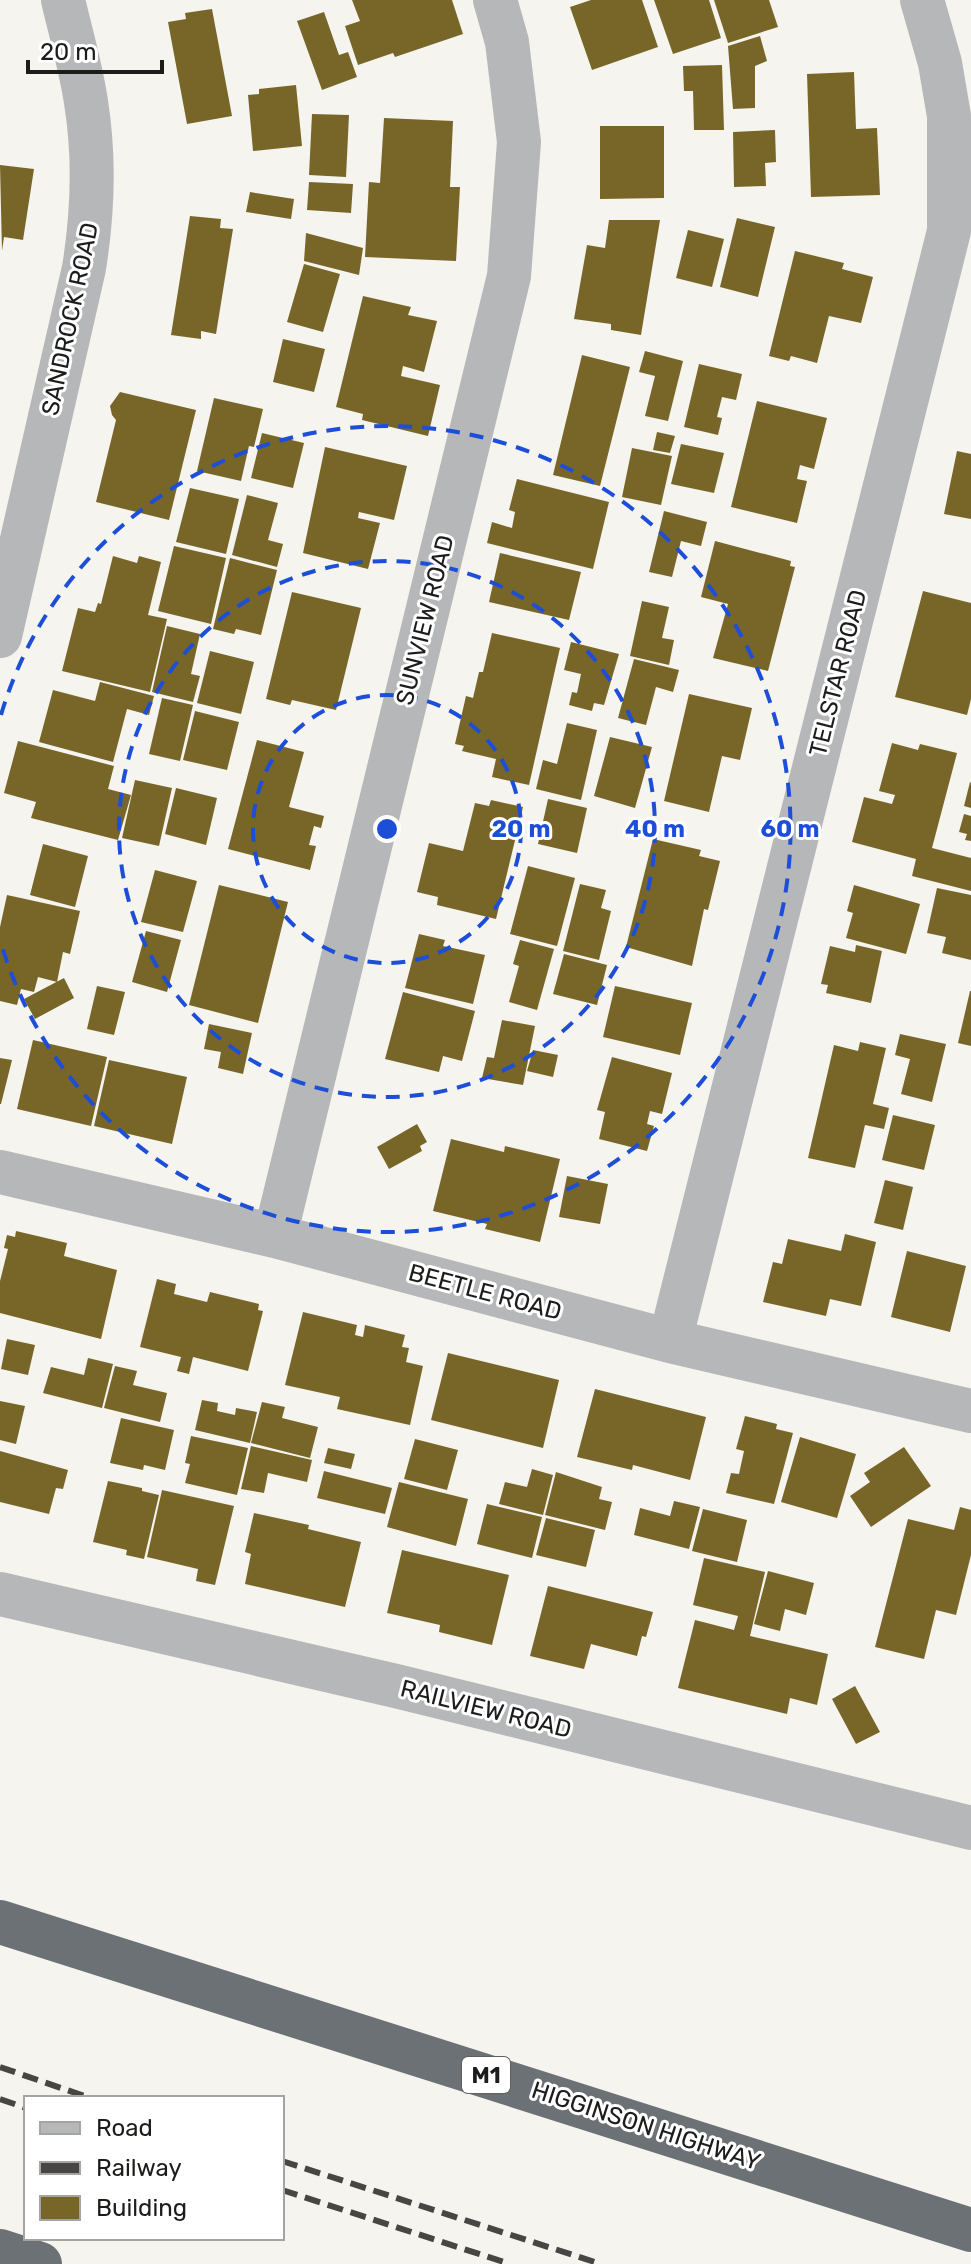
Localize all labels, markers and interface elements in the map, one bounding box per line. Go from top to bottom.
scale bar [28,24,162,74]
text: 20 m [40,38,97,66]
street label: SANDROCK ROAD [36,220,104,418]
street label: SUNVIEW ROAD [390,532,460,708]
street label: TELSTAR ROAD [804,587,872,759]
centre of rings [373,815,401,843]
text: 20 m [491,815,551,843]
text: 40 m [625,815,685,843]
text: 60 m [760,815,820,843]
street label: BEETLE ROAD [405,1258,565,1326]
street label: RAILVIEW ROAD [398,1674,574,1744]
road number: M1 [462,2057,510,2093]
street label: HIGGINSON HIGHWAY [528,2076,764,2176]
legend [24,2096,284,2240]
text: Road [96,2114,153,2142]
text: Railway [96,2154,182,2182]
text: Building [96,2194,187,2222]

